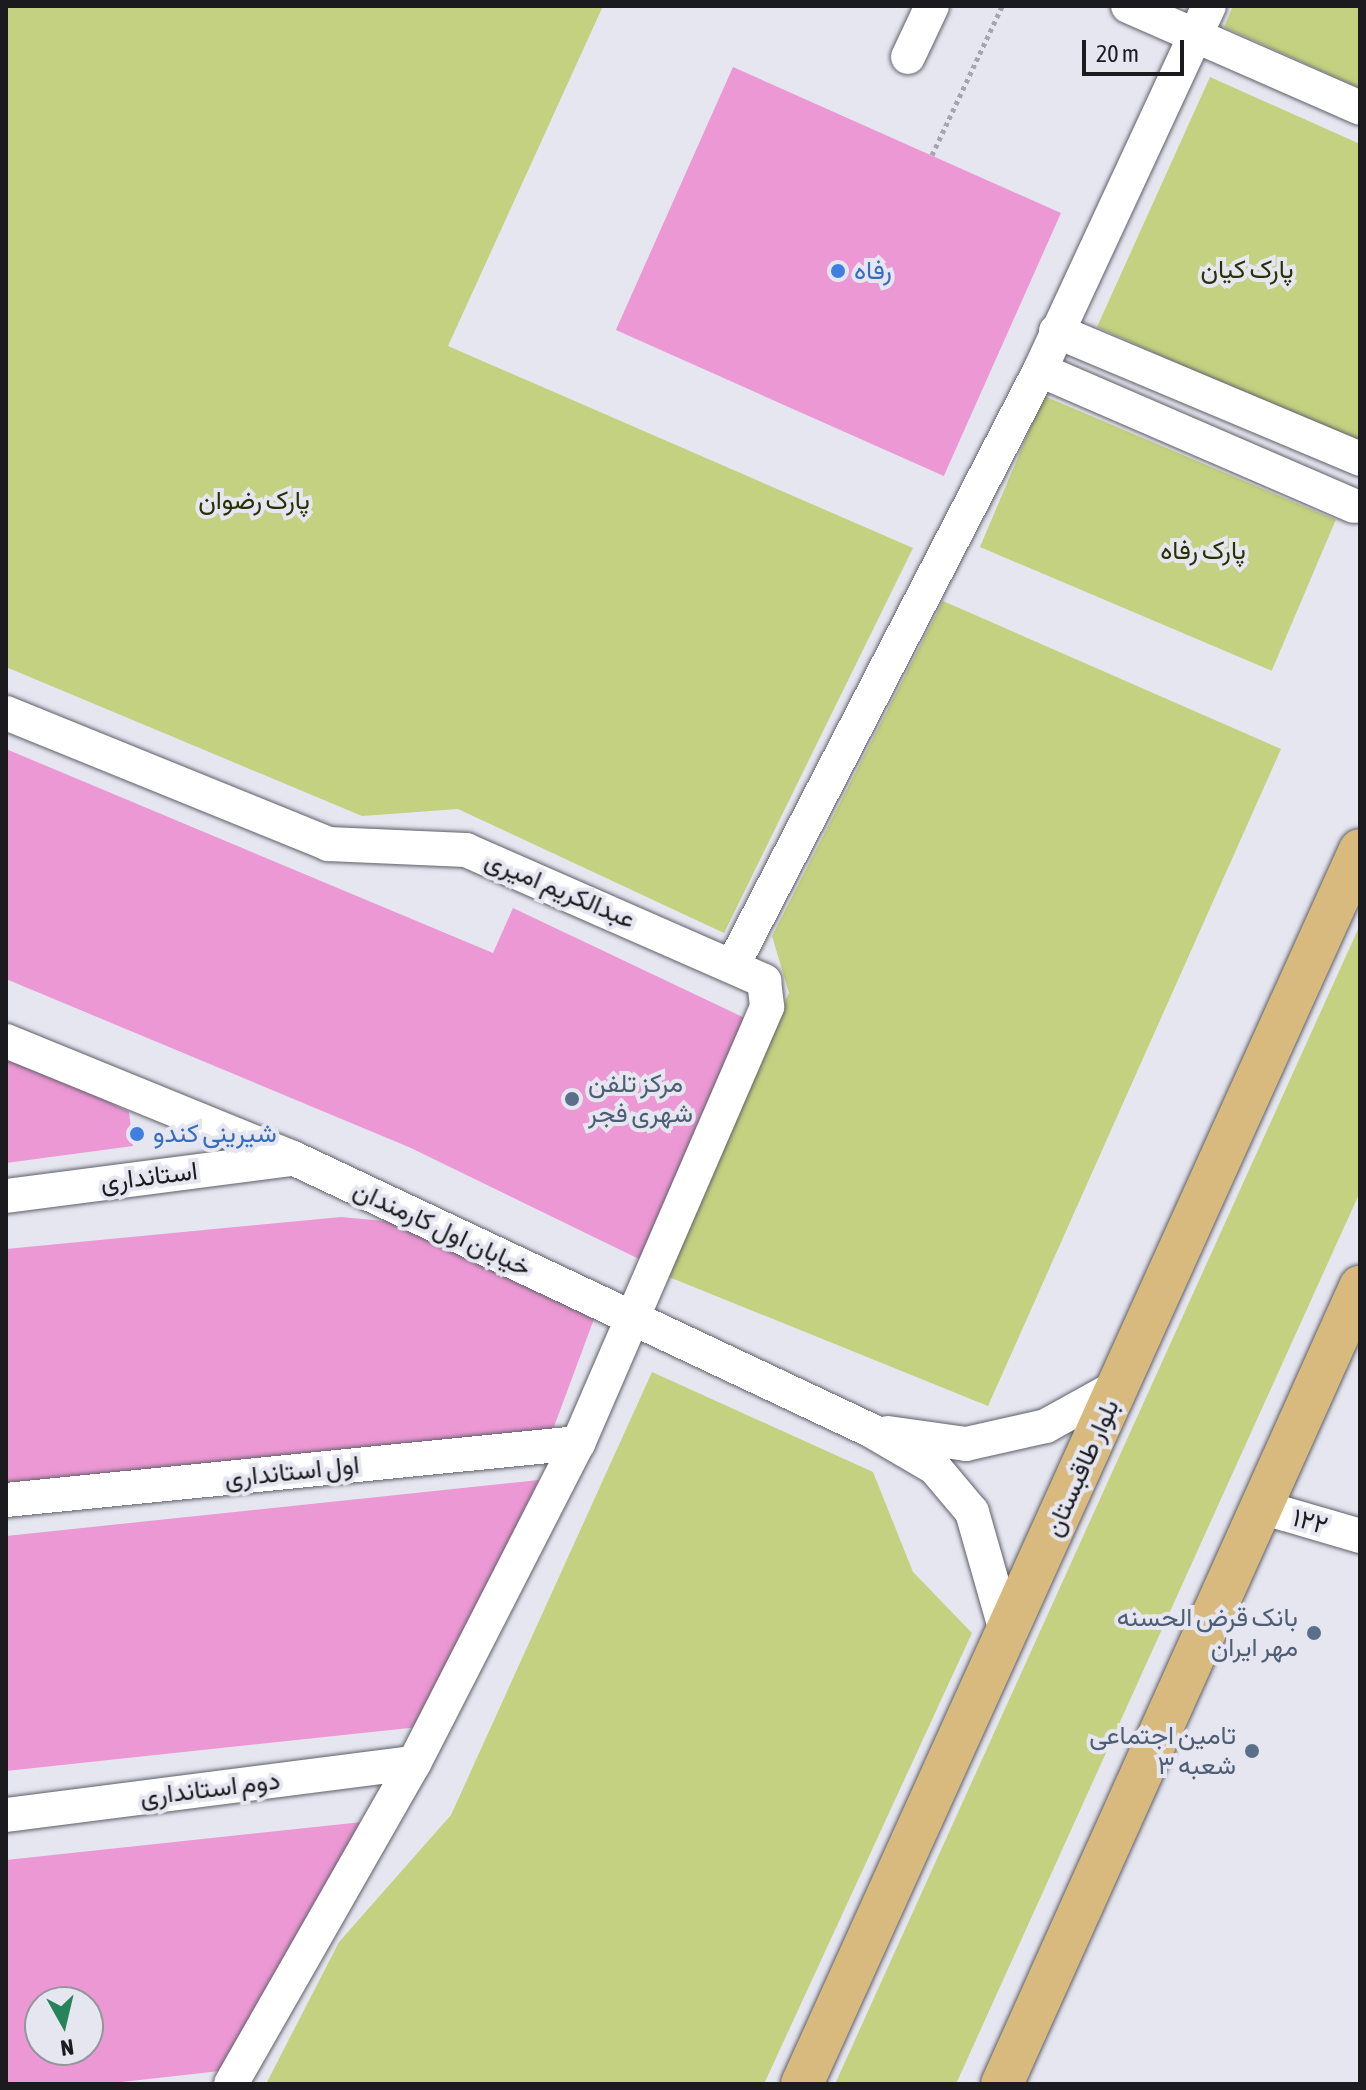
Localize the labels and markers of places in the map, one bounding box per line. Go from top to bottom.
place label: رفاه [854,255,892,287]
marker: رفاه [829,262,847,280]
place label: مرکز تلفن شهری فجر [588,1068,693,1130]
marker: مرکز تلفن شهری فجر [563,1090,581,1108]
place label: شیرینی کندو [153,1118,277,1150]
marker: شیرینی کندو [128,1125,146,1143]
place label: بانک قرض الحسنه مهر ایران [1117,1602,1298,1664]
marker: بانک قرض الحسنه مهر ایران [1305,1624,1323,1642]
place label: تامین اجتماعی شعبه ۳ [1089,1720,1236,1782]
marker: تامین اجتماعی شعبه ۳ [1243,1742,1261,1760]

